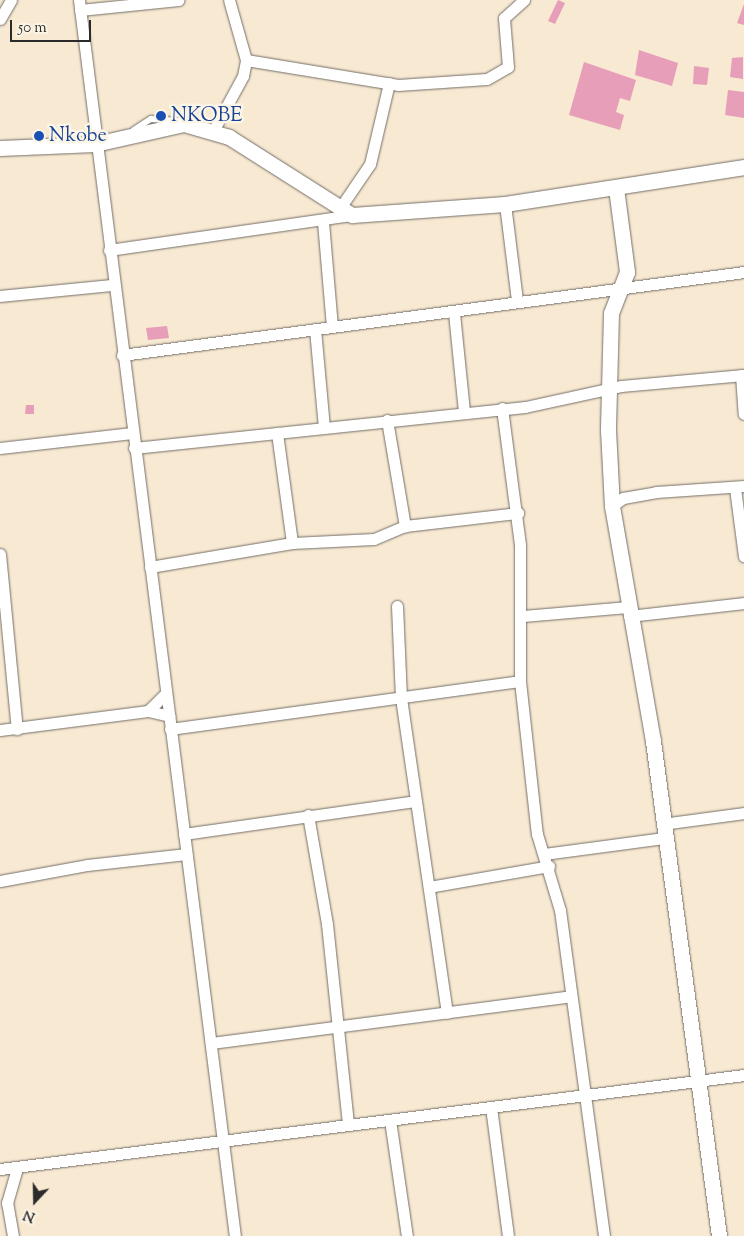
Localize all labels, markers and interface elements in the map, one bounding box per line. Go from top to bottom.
scale bar [12,10,94,42]
text: 50 m [18,18,47,39]
place label: NKOBE [171,104,242,128]
marker: NKOBE [155,110,167,122]
place label: Nkobe [49,124,107,148]
marker: Nkobe [33,130,45,142]
north arrow [10,1176,60,1226]
text: N [21,1204,38,1226]

